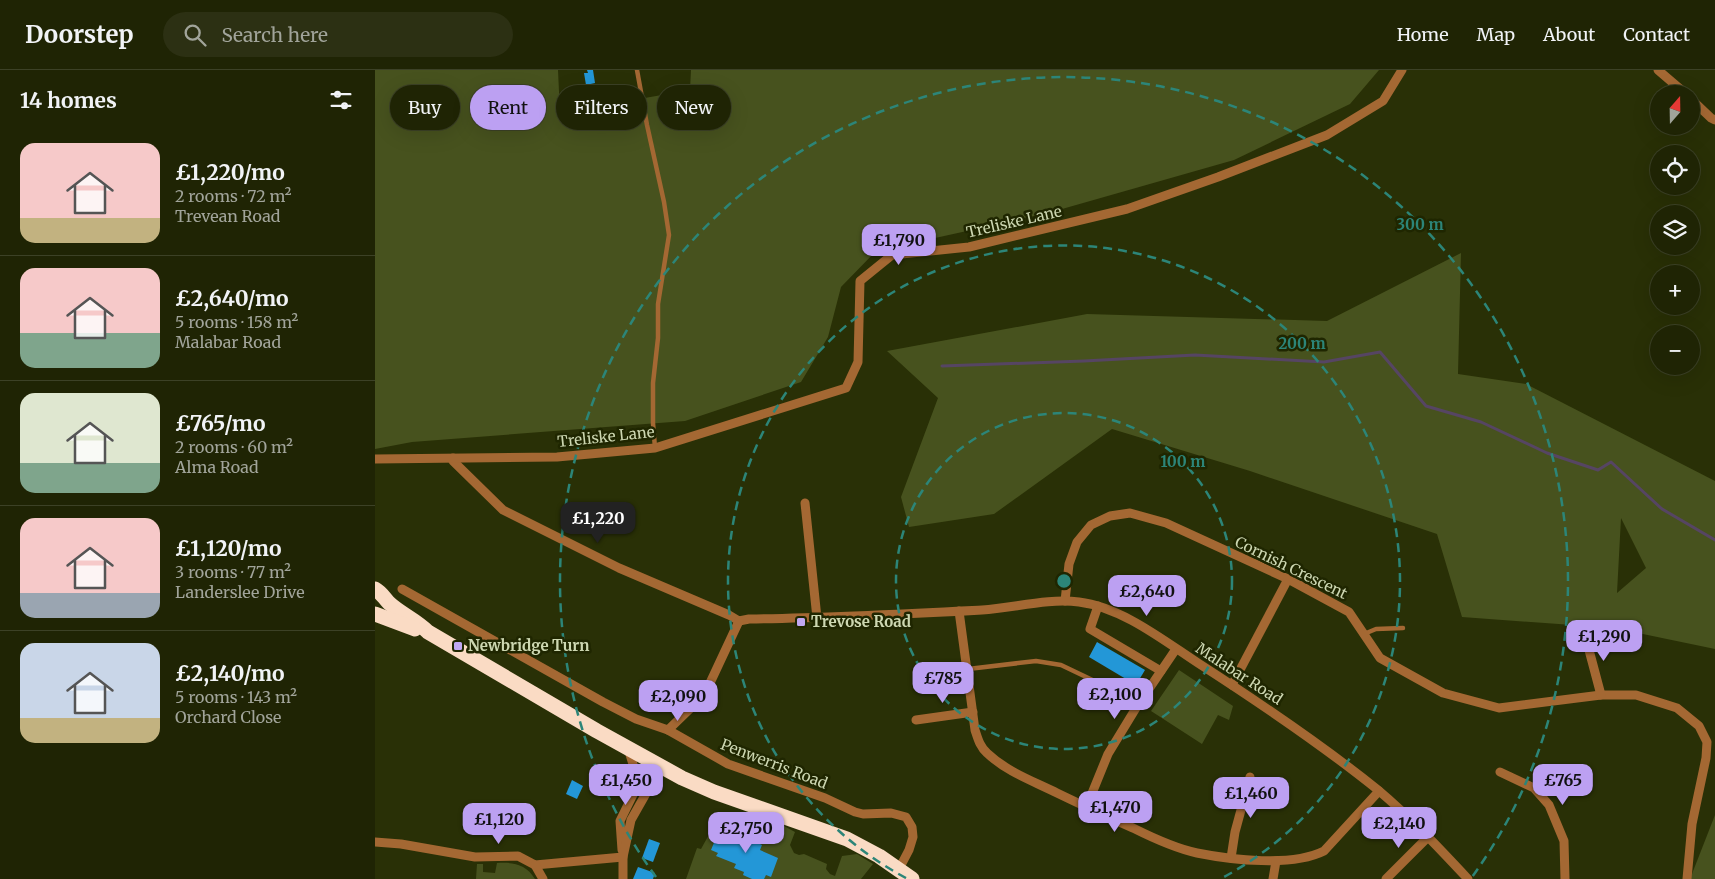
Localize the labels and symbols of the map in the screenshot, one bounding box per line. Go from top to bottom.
north arrow [1650,85,1700,135]
street label: Treliske Lane [964,201,1064,242]
text: 300 m [1396,215,1444,234]
pin: £1,790 [858,224,940,266]
text: 200 m [1278,334,1326,353]
street label: Treliske Lane [557,422,656,451]
text: 100 m [1161,452,1205,471]
pin: £1,220 [557,502,639,544]
street label: Cornish Crescent [1232,532,1351,603]
centre of rings [1055,572,1073,590]
pin: £2,640 [1106,574,1188,617]
place label: Trevose Road [811,612,911,631]
marker: Trevose Road [795,616,807,628]
pin: £1,290 [1563,620,1645,662]
place label: Newbridge Turn [468,636,590,655]
street label: Malabar Road [1192,639,1286,709]
marker: Newbridge Turn [452,640,464,652]
pin: £785 [913,662,973,704]
pin: £2,100 [1074,678,1156,720]
pin: £2,090 [637,680,719,722]
street label: Penwerris Road [718,734,830,793]
pin: £1,450 [585,764,667,806]
pin: £765 [1533,764,1593,806]
pin: £1,460 [1210,776,1292,819]
pin: £1,470 [1074,790,1156,833]
pin: £1,120 [458,802,540,845]
pin: £2,140 [1358,806,1440,849]
pin: £2,750 [705,812,787,854]

